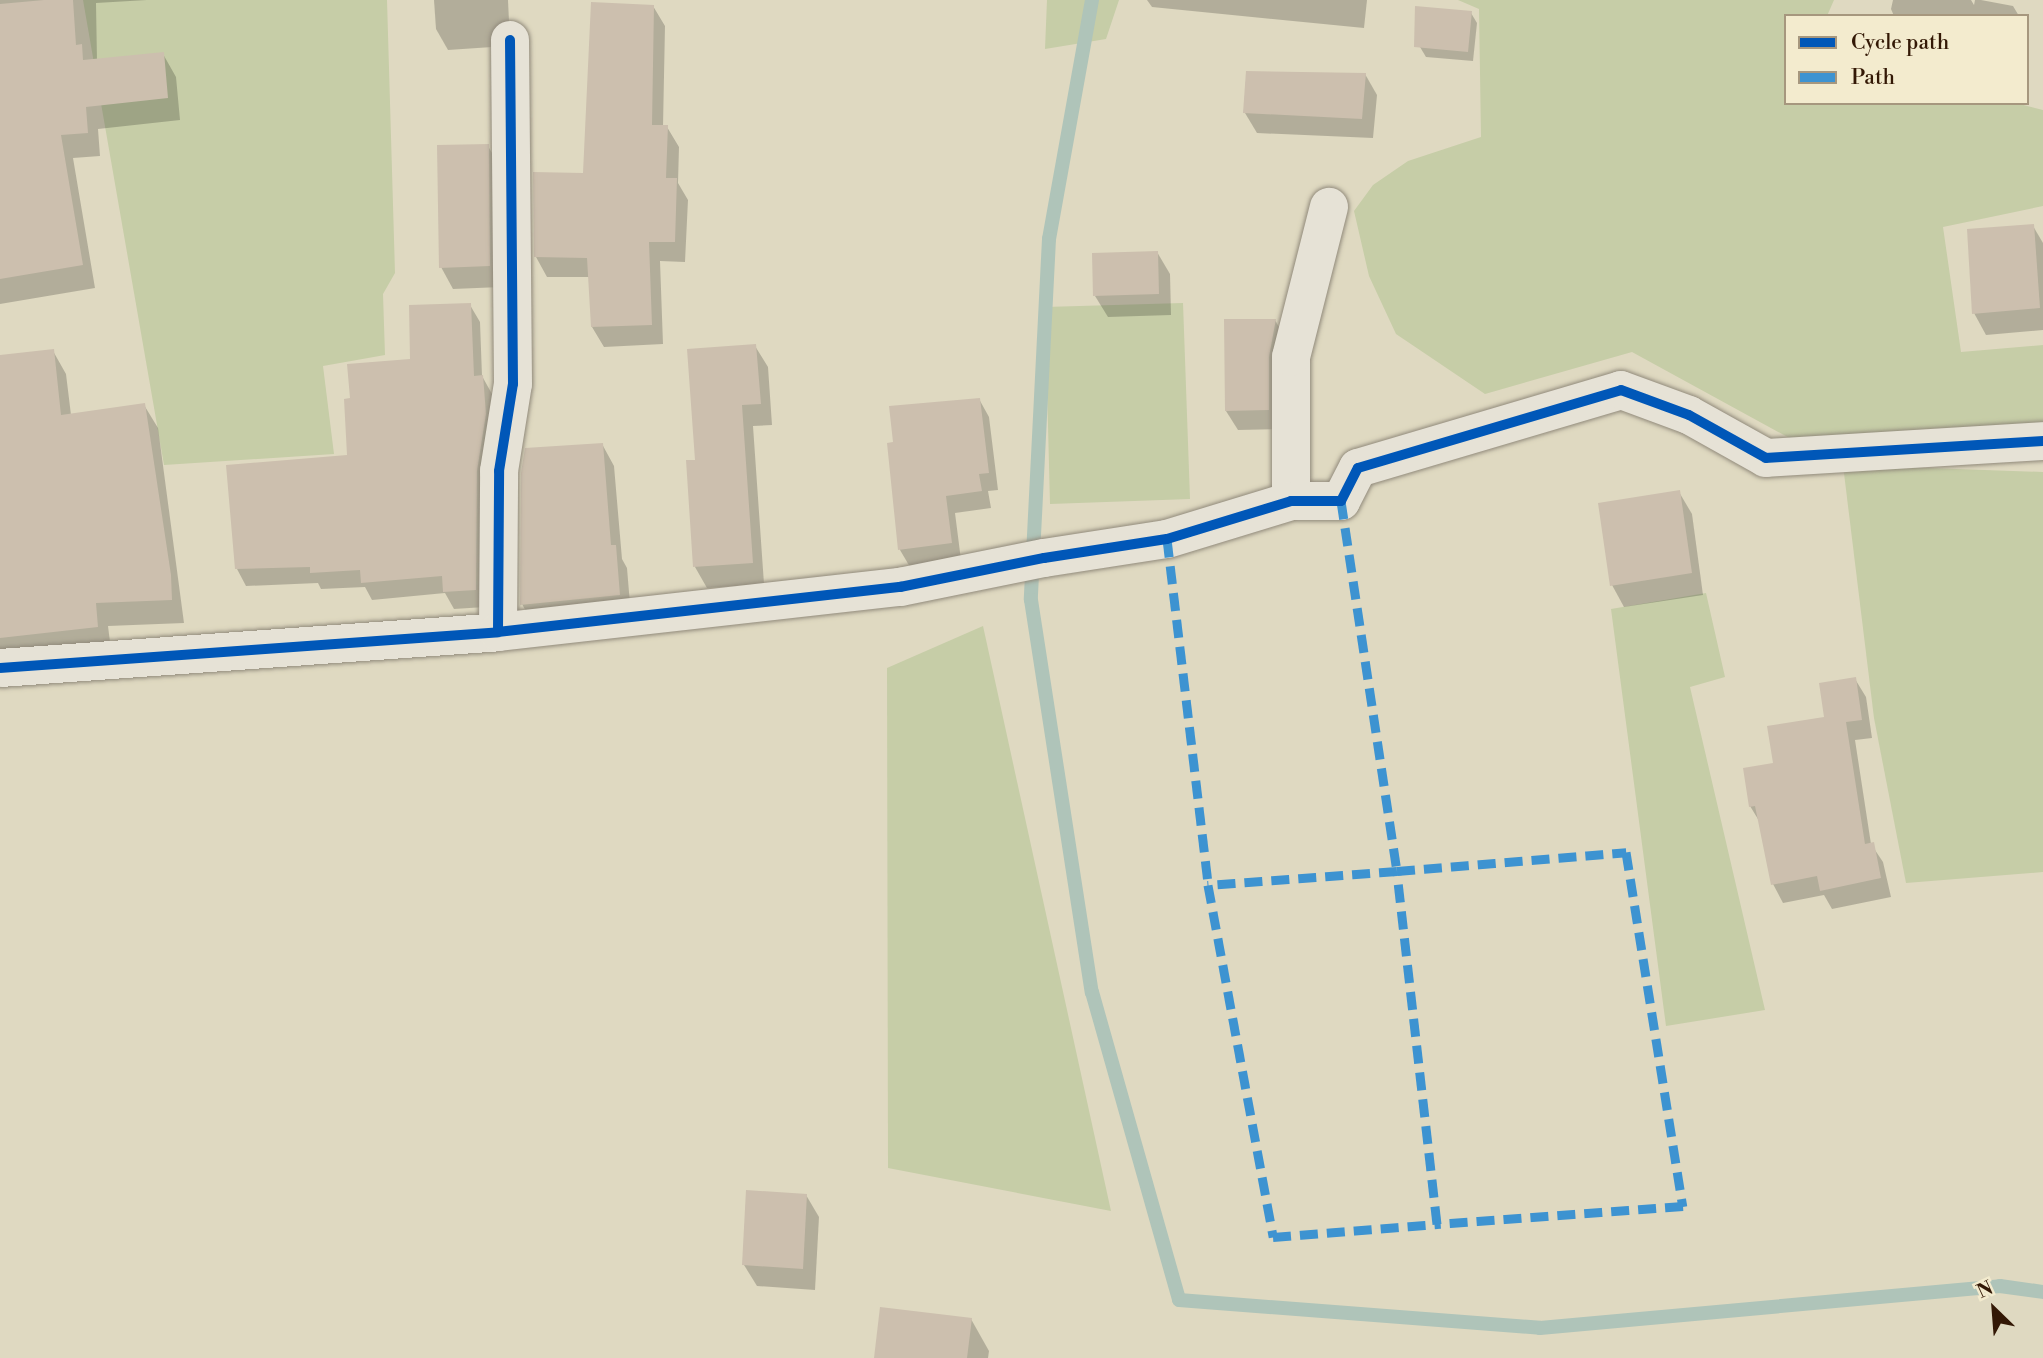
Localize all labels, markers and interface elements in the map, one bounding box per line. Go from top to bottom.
legend [1784,14,2029,105]
text: Cycle path [1851,30,1949,56]
text: Path [1851,65,1895,91]
north arrow [1959,1274,2029,1344]
text: N [1973,1276,1997,1304]

